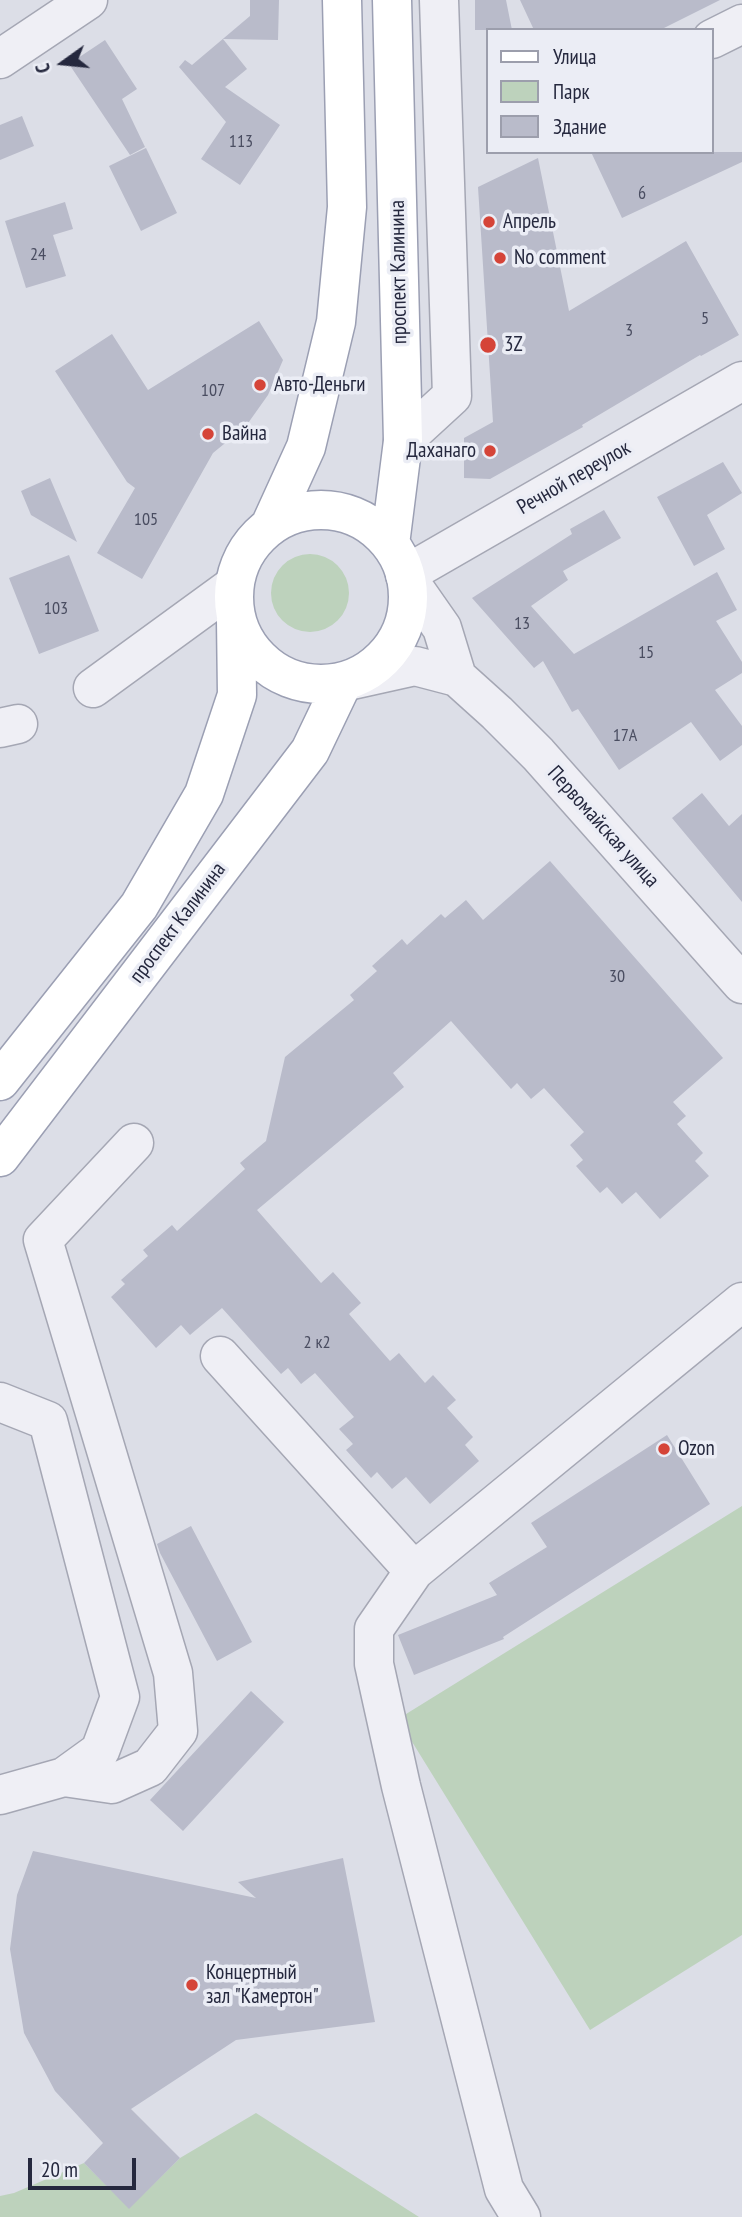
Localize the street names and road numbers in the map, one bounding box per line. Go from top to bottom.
street label: проспект Калинина [385,200,413,344]
street label: Речной переулок [513,436,635,520]
street label: Первомайская улица [542,761,664,893]
street label: проспект Калинина [125,858,231,988]

